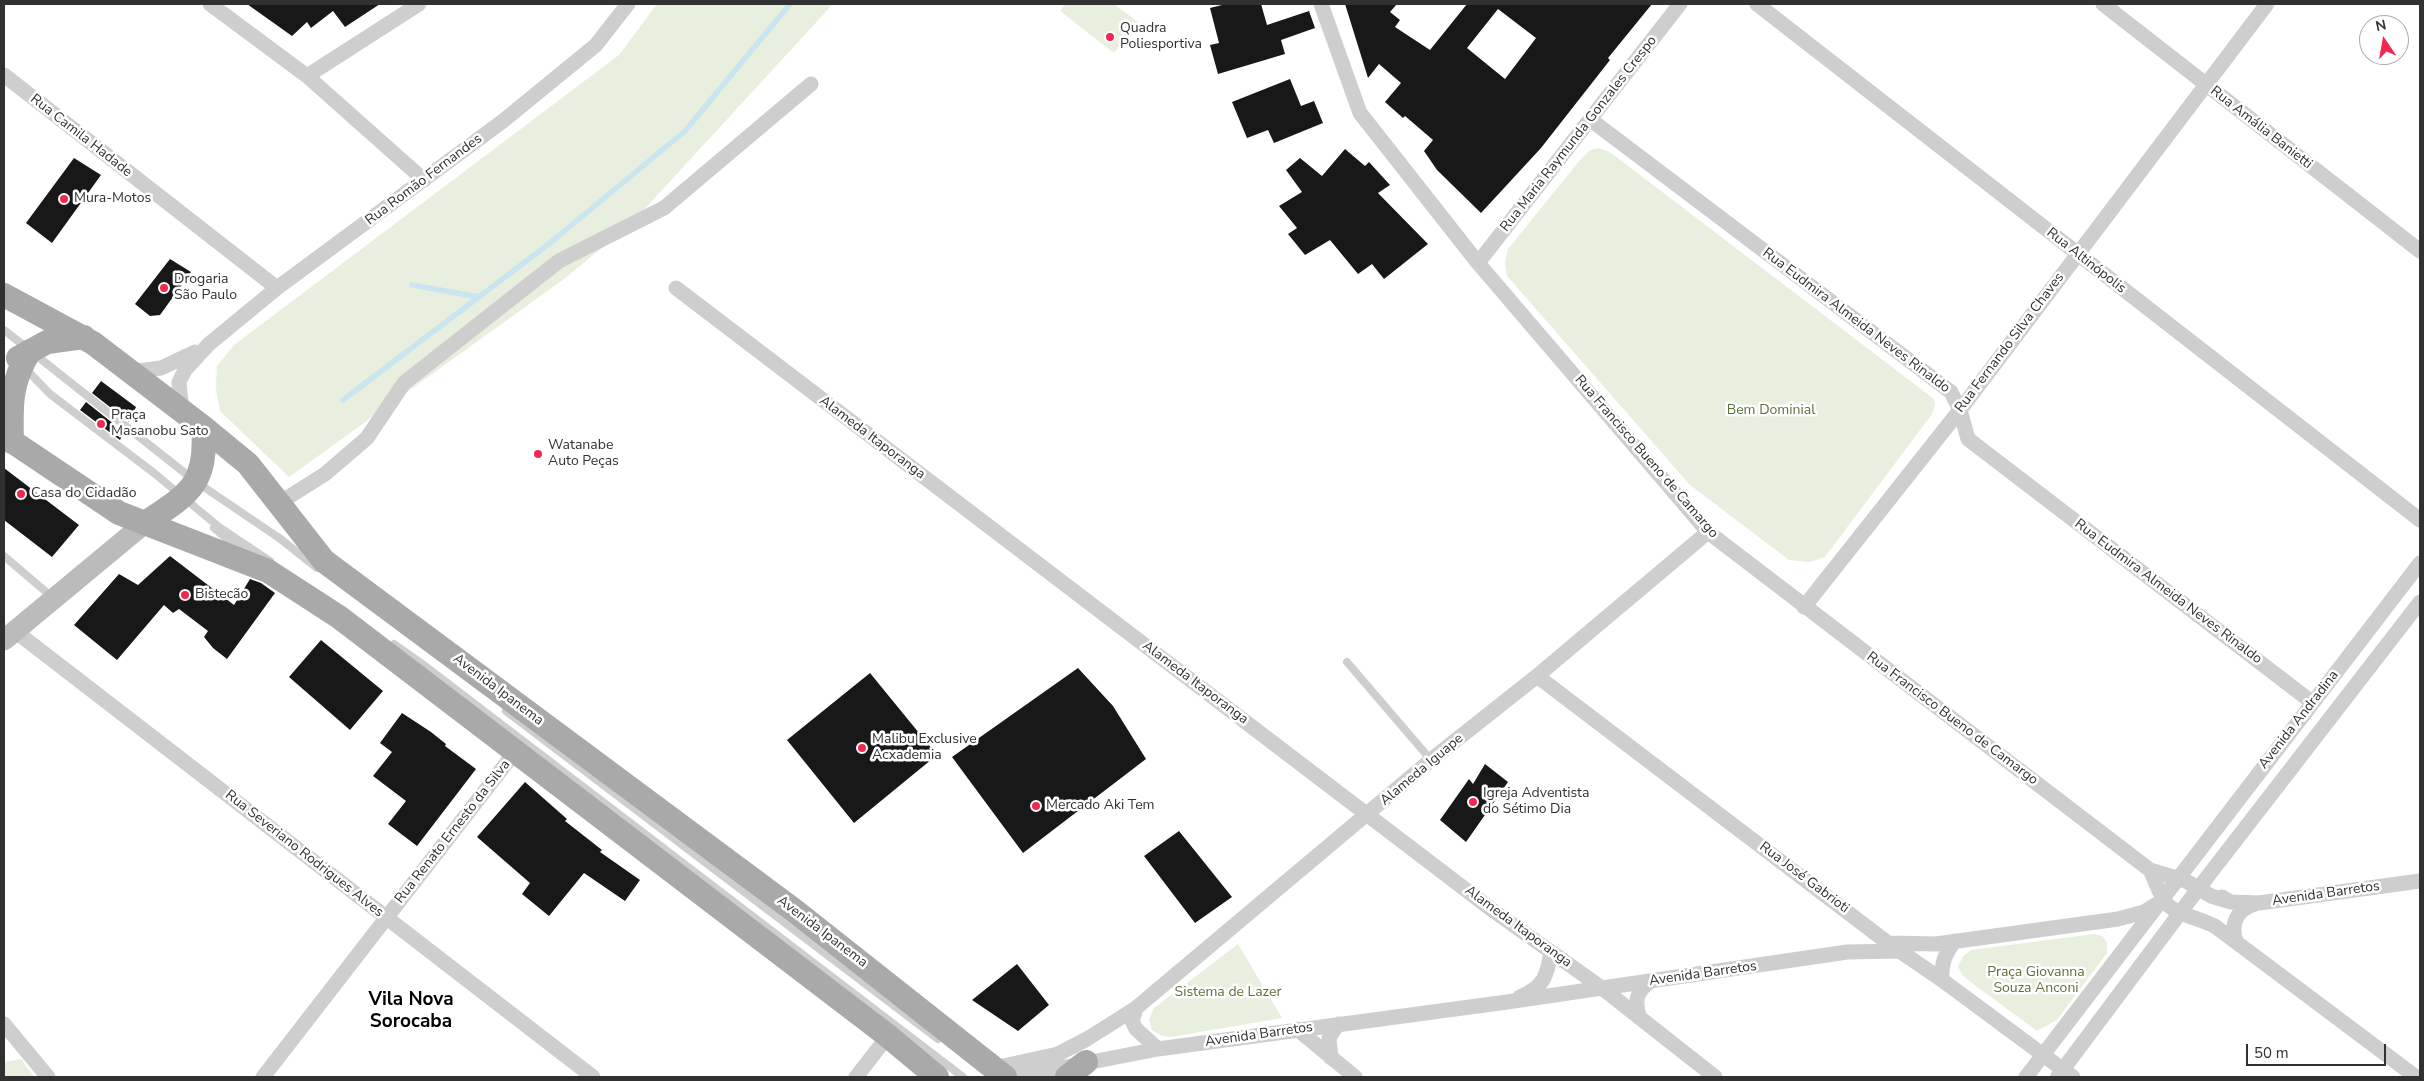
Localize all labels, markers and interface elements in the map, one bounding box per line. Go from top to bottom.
north arrow [2359,15,2409,65]
text: N [2374,15,2388,36]
place label: Quadra Poliesportiva [1120,21,1202,54]
marker: Quadra Poliesportiva [1104,31,1116,43]
street label: Rua Maria Raymunda Gonzales Crespo [1497,33,1661,235]
street label: Rua Amália Banietti [2207,83,2315,173]
street label: Rua Camila Hadade [27,91,135,181]
street label: Rua Romão Fernandes [362,131,486,229]
place label: Mura-Motos [74,191,151,207]
marker: Mura-Motos [58,193,70,205]
street label: Rua Altinópolis [2043,225,2129,297]
street label: Rua Eudmira Almeida Neves Rinaldo [1759,245,1953,397]
street label: Rua Fernando Silva Chaves [1952,270,2068,416]
place label: Drogaria São Paulo [174,272,237,304]
marker: Drogaria São Paulo [158,282,170,294]
street label: Rua Francisco Bueno de Camargo [1571,372,1721,542]
street label: Alameda Itaporanga [816,393,928,483]
park label: Bem Dominial [1727,403,1815,419]
place label: Praça Masanobu Sato [111,408,209,441]
marker: Praça Masanobu Sato [95,418,107,430]
place label: Watanabe Auto Peças [548,438,619,471]
marker: Watanabe Auto Peças [532,448,544,460]
place label: Casa do Cidadão [31,486,137,502]
marker: Casa do Cidadão [15,488,27,500]
street label: Rua Eudmira Almeida Neves Rinaldo [2071,516,2265,668]
place label: Bistecão [195,587,248,603]
marker: Bistecão [179,589,191,601]
street label: Alameda Itaporanga [1139,638,1251,728]
street label: Rua Francisco Bueno de Camargo [1863,649,2041,789]
street label: Avenida Ipanema [450,651,546,729]
street label: Avenida Andradina [2255,667,2343,773]
street label: Alameda Iguape [1377,730,1467,810]
place label: Malibu Exclusive Acxademia [872,732,977,764]
marker: Malibu Exclusive Acxademia [856,742,868,754]
street label: Rua Renato Ernesto da Silva [392,757,514,907]
place label: Igreja Adventista do Sétimo Dia [1483,786,1589,819]
street label: Rua Severiano Rodrigues Alves [221,787,387,921]
marker: Igreja Adventista do Sétimo Dia [1467,796,1479,808]
place label: Mercado Aki Tem [1046,798,1155,814]
marker: Mercado Aki Tem [1030,800,1042,812]
street label: Rua José Gabrioti [1756,839,1852,917]
street label: Avenida Barretos [2271,878,2381,910]
street label: Alameda Itaporanga [1461,883,1575,971]
street label: Avenida Ipanema [774,893,870,971]
street label: Avenida Barretos [1648,958,1758,990]
park label: Praça Giovanna Souza Anconi [1987,965,2085,998]
park label: Sistema de Lazer [1175,985,1281,1001]
district label: Vila Nova Sorocaba [368,989,454,1033]
street label: Avenida Barretos [1204,1019,1314,1051]
scale bar [2249,1034,2389,1066]
text: 50 m [2254,1043,2289,1063]

